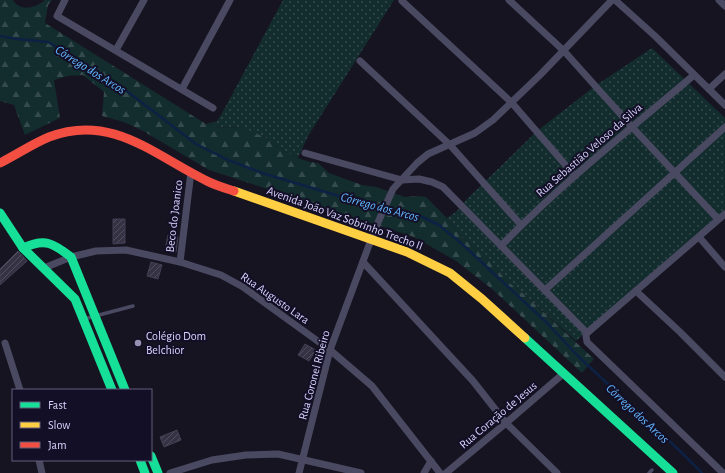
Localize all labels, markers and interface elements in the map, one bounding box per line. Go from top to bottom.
water label: Córrego dos Arcos [53,44,128,97]
street label: Rua Sebastião Veloso da Silva [534,101,645,199]
street label: Beco do Joanico [164,179,184,253]
street label: Avenida João Vaz Sobrinho Trecho II [265,184,425,252]
water label: Córrego dos Arcos [339,191,420,224]
street label: Rua Augusto Lara [239,270,312,326]
street label: Rua Coronel Ribeiro [296,329,332,421]
place label: Colégio Dom Belchior [146,330,206,356]
marker: Colégio Dom Belchior [133,338,143,348]
street label: Rua Coração de Jesus [457,379,539,451]
water label: Córrego dos Arcos [603,382,671,446]
legend [12,389,152,461]
text: Fast [48,399,67,411]
text: Slow [48,419,70,431]
text: Jam [48,439,67,451]

